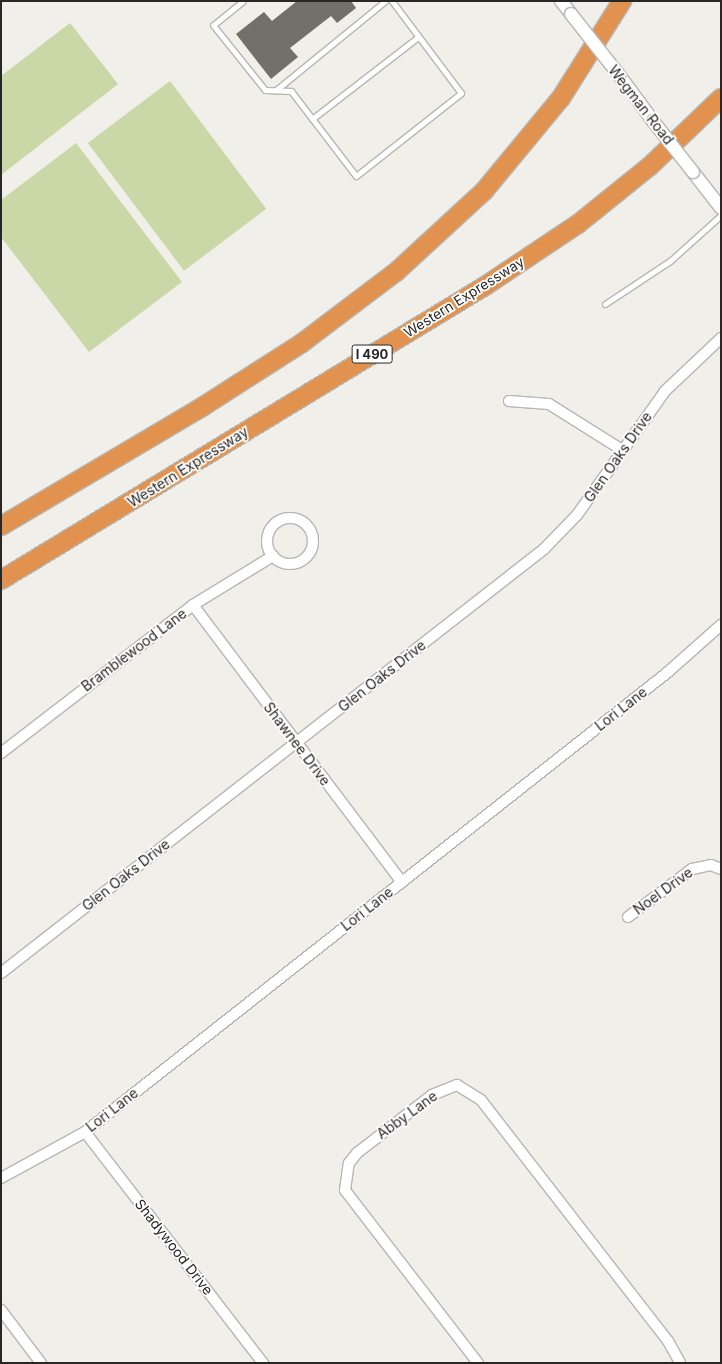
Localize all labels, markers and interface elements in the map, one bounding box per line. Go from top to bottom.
street label: Wegman Road [605,62,677,148]
street label: Western Expressway [401,253,527,341]
road number: I 490 [351,343,393,365]
street label: Glen Oaks Drive [581,409,655,505]
street label: Western Expressway [125,423,251,511]
street label: Bramblewood Lane [78,605,190,695]
street label: Glen Oaks Drive [335,637,429,715]
street label: Lori Lane [592,683,650,735]
street label: Shawnee Drive [260,699,334,789]
street label: Glen Oaks Drive [79,836,173,914]
street label: Noel Drive [630,864,696,918]
street label: Lori Lane [338,883,396,935]
street label: Lori Lane [83,1084,141,1136]
street label: Abby Lane [374,1087,440,1143]
street label: Shadywood Drive [131,1196,217,1298]

